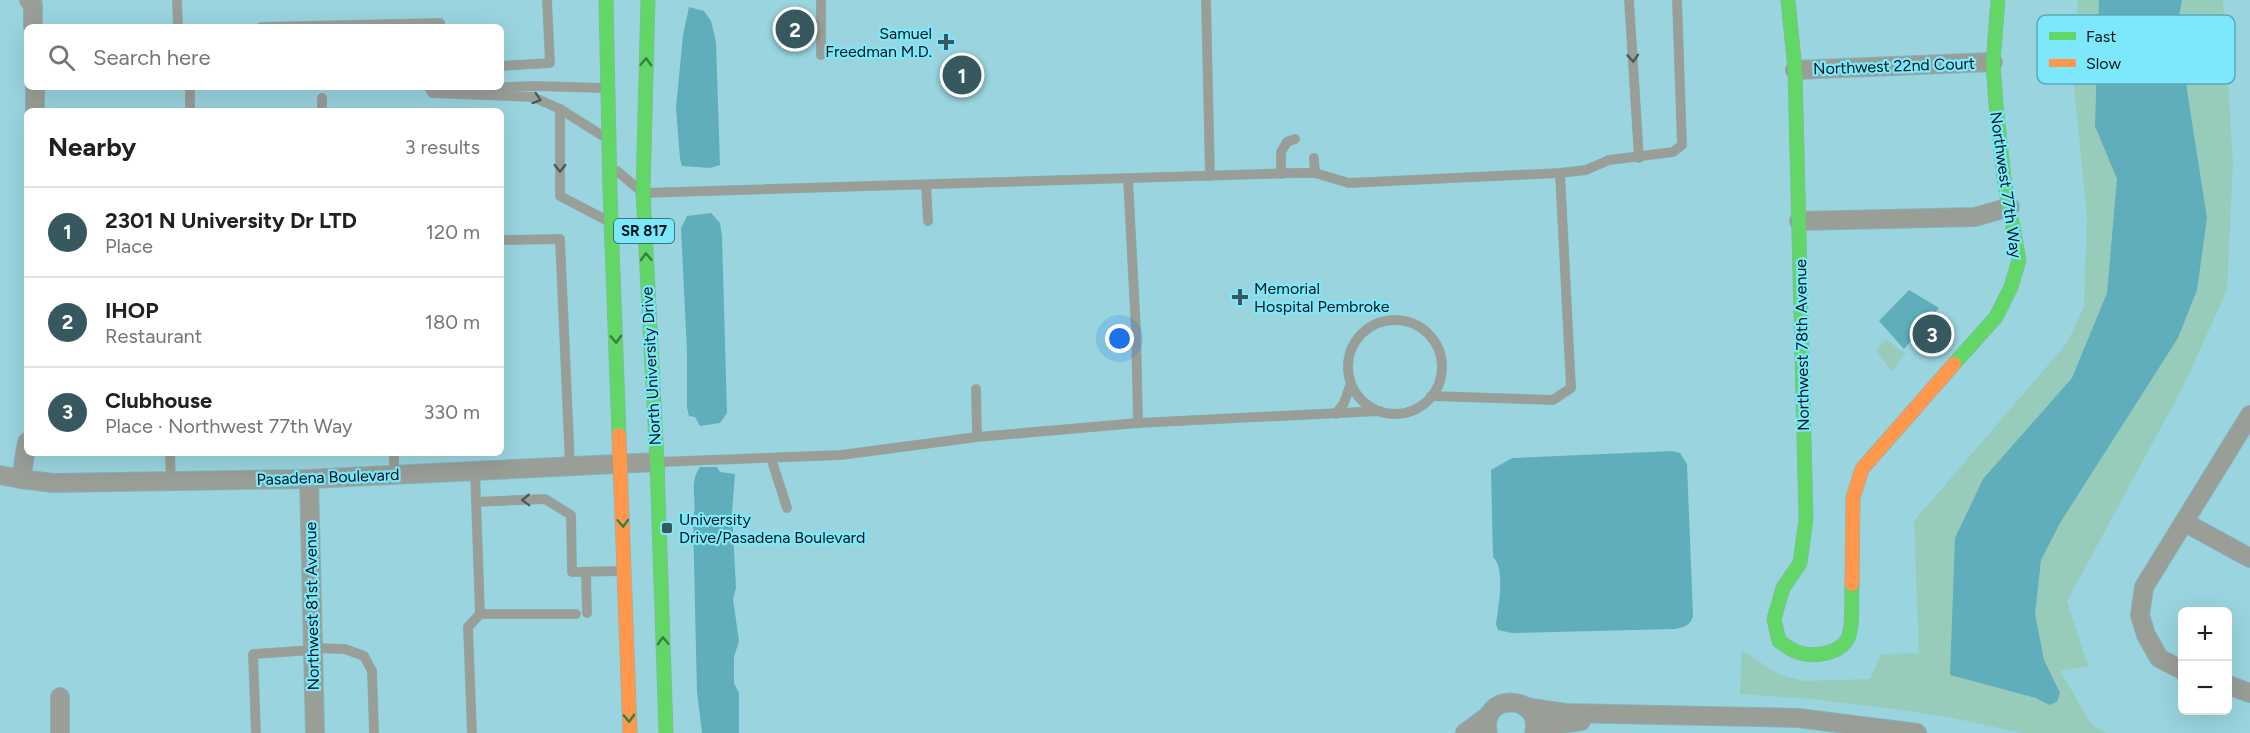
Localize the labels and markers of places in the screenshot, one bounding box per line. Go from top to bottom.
pin: 2 [776,6,814,51]
place label: Samuel Freedman M.D. [825,24,932,61]
marker: Samuel Freedman M.D. [937,33,955,51]
pin: 1 [942,52,982,98]
place label: Memorial Hospital Pembroke [1254,279,1390,316]
marker: Memorial Hospital Pembroke [1231,288,1249,306]
pin: 3 [1912,312,1952,356]
place label: University Drive/Pasadena Boulevard [679,510,865,547]
marker: University Drive/Pasadena Boulevard [660,521,674,535]

